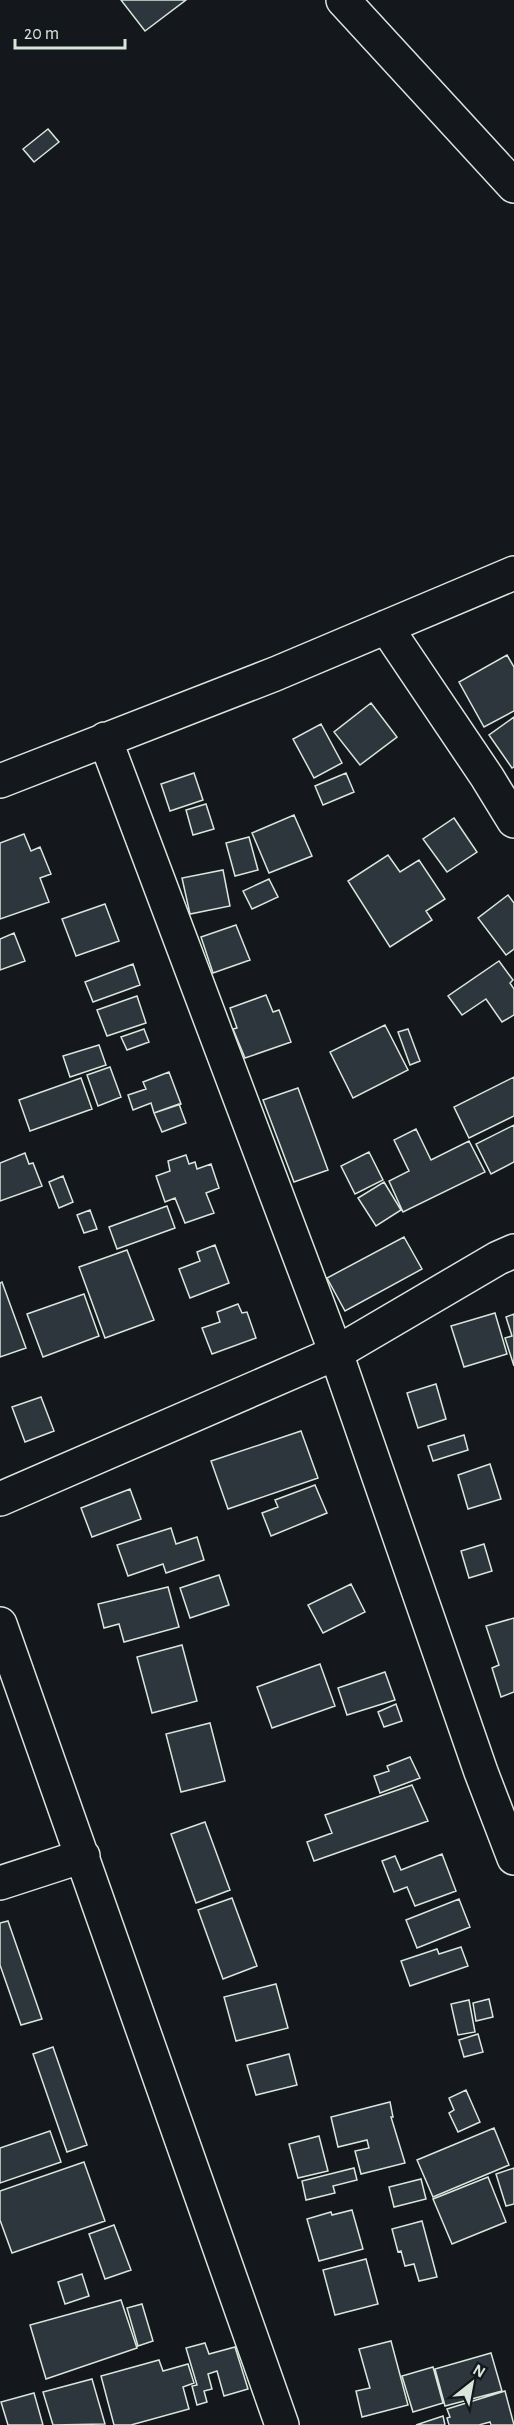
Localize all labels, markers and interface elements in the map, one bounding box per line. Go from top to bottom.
scale bar [15,12,124,50]
text: 20 m [24,25,59,43]
north arrow [442,2353,502,2413]
text: N [470,2361,488,2381]

